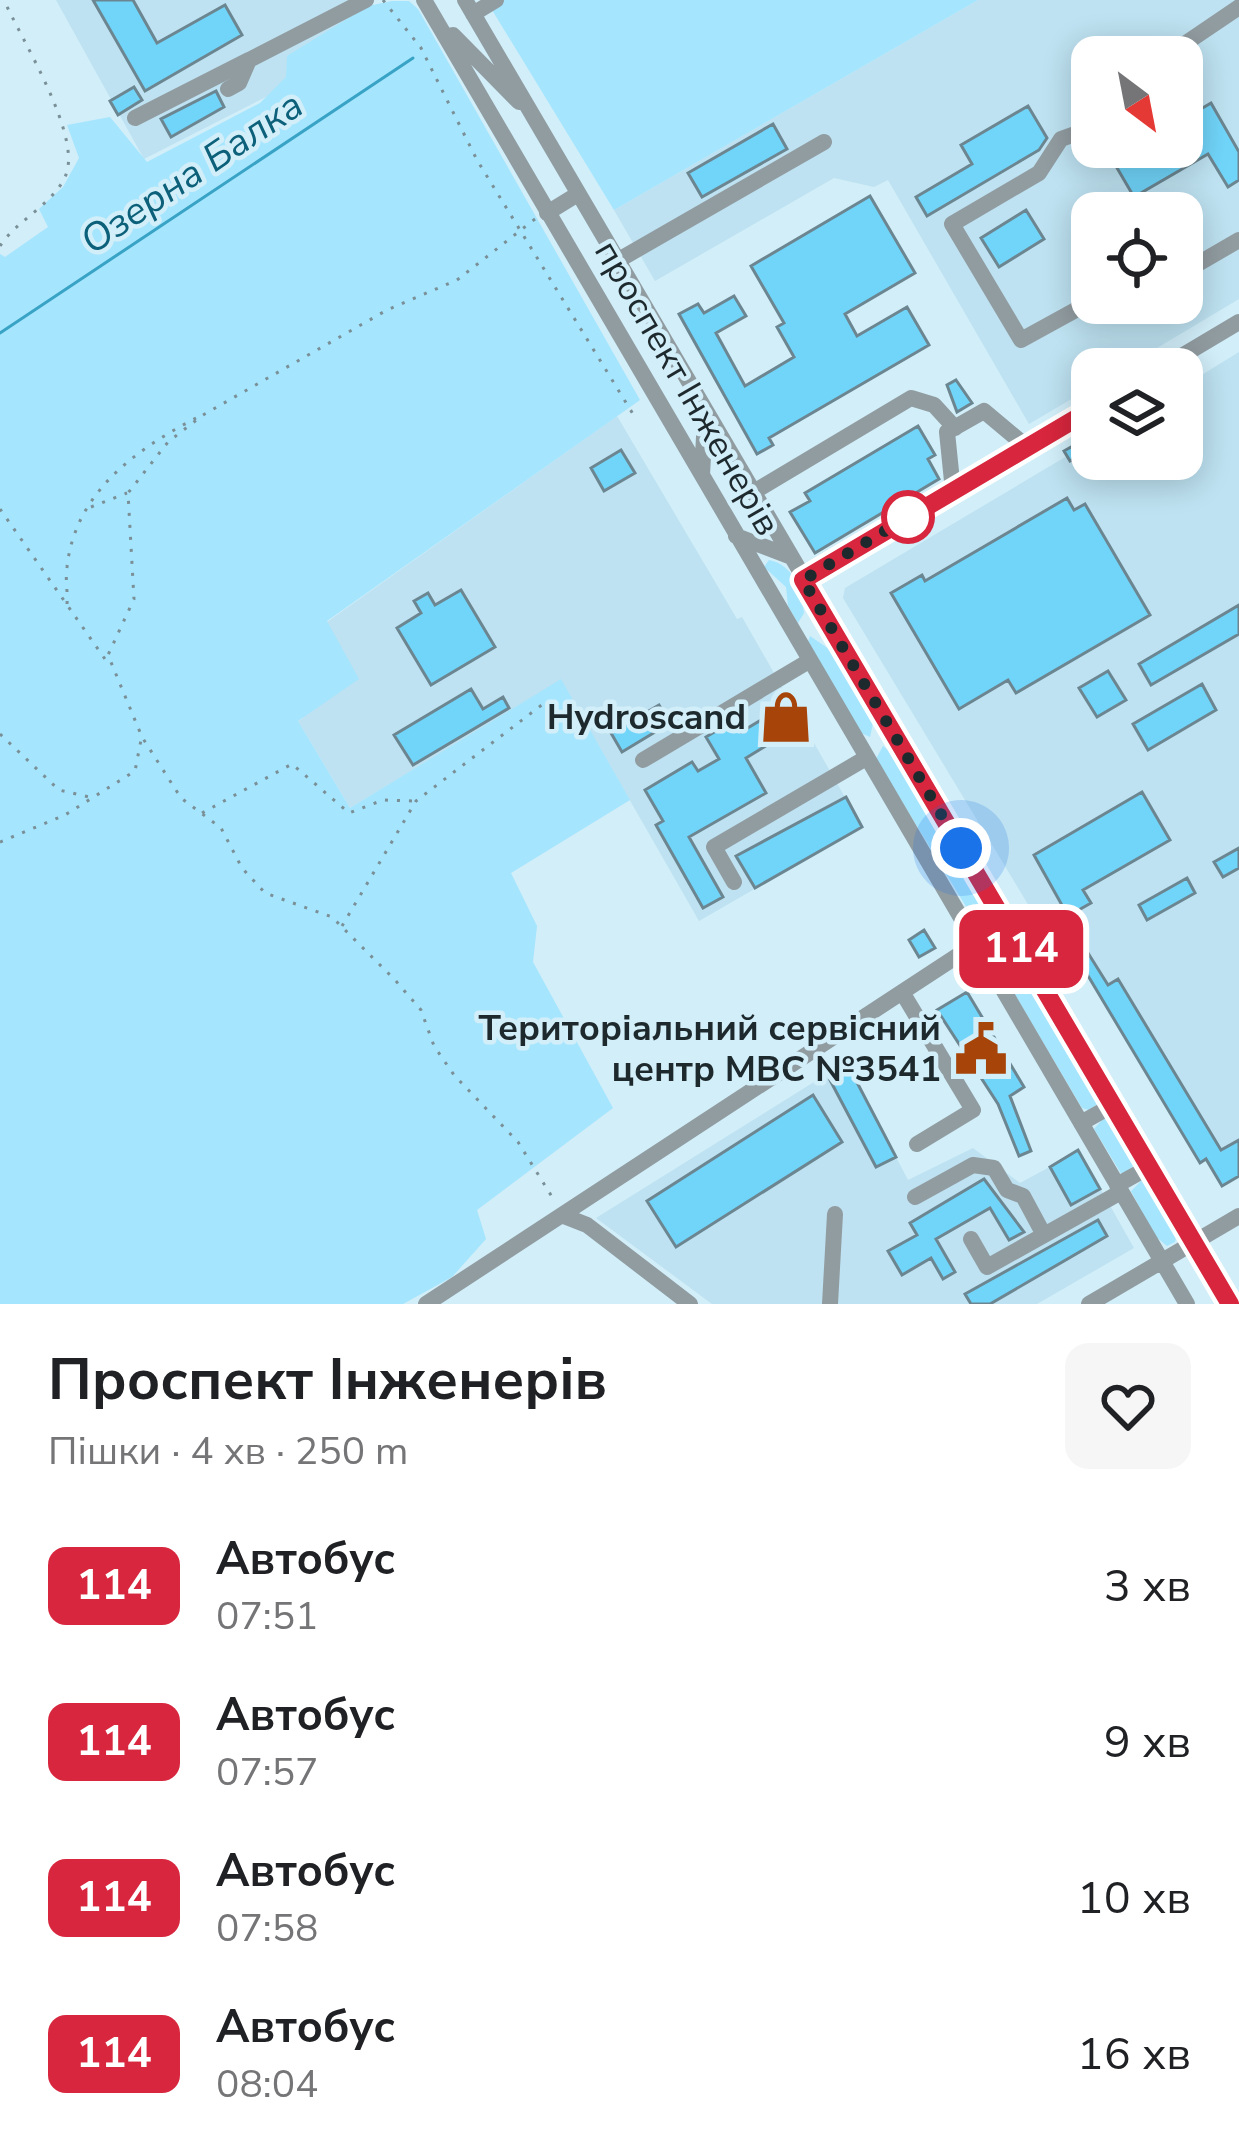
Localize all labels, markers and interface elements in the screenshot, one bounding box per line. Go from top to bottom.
north arrow [1071,36,1203,168]
map controls [1071,36,1203,480]
water label: Озерна Балка [70,79,314,267]
button: locate [1071,192,1203,324]
street label: проспект Інженерів [583,232,791,544]
button: layers [1071,348,1203,480]
unlabelled marker [883,492,933,542]
shop icon: Hydroscand [757,688,815,746]
place label: Hydroscand [547,693,746,742]
your location [931,818,991,878]
line badge: 114 [952,910,1090,988]
text: 114 [983,920,1059,977]
place label: Територіальний сервісний центр МВС №3541 [478,1004,941,1094]
public building icon: Територіальний сервісний центр МВС №3541 [952,1020,1010,1078]
text: Проспект Інженерів [48,1341,607,1419]
button: heart [1065,1343,1191,1469]
text: Пішки · 4 хв · 250 m [48,1425,408,1478]
text: Автобус [216,1529,395,1590]
text: 3 хв [1104,1556,1191,1617]
text: 114 [76,1557,152,1614]
text: 07:51 [216,1590,319,1643]
text: Автобус [216,1685,395,1746]
text: 9 хв [1104,1712,1191,1773]
text: 114 [76,1713,152,1770]
text: 07:57 [216,1746,319,1799]
text: Автобус [216,1841,395,1902]
text: 10 хв [1077,1868,1191,1929]
text: 114 [76,1869,152,1926]
text: 07:58 [216,1902,319,1955]
text: Автобус [216,1997,395,2058]
text: 16 хв [1077,2024,1191,2085]
text: 114 [76,2025,152,2082]
text: 08:04 [216,2058,319,2111]

